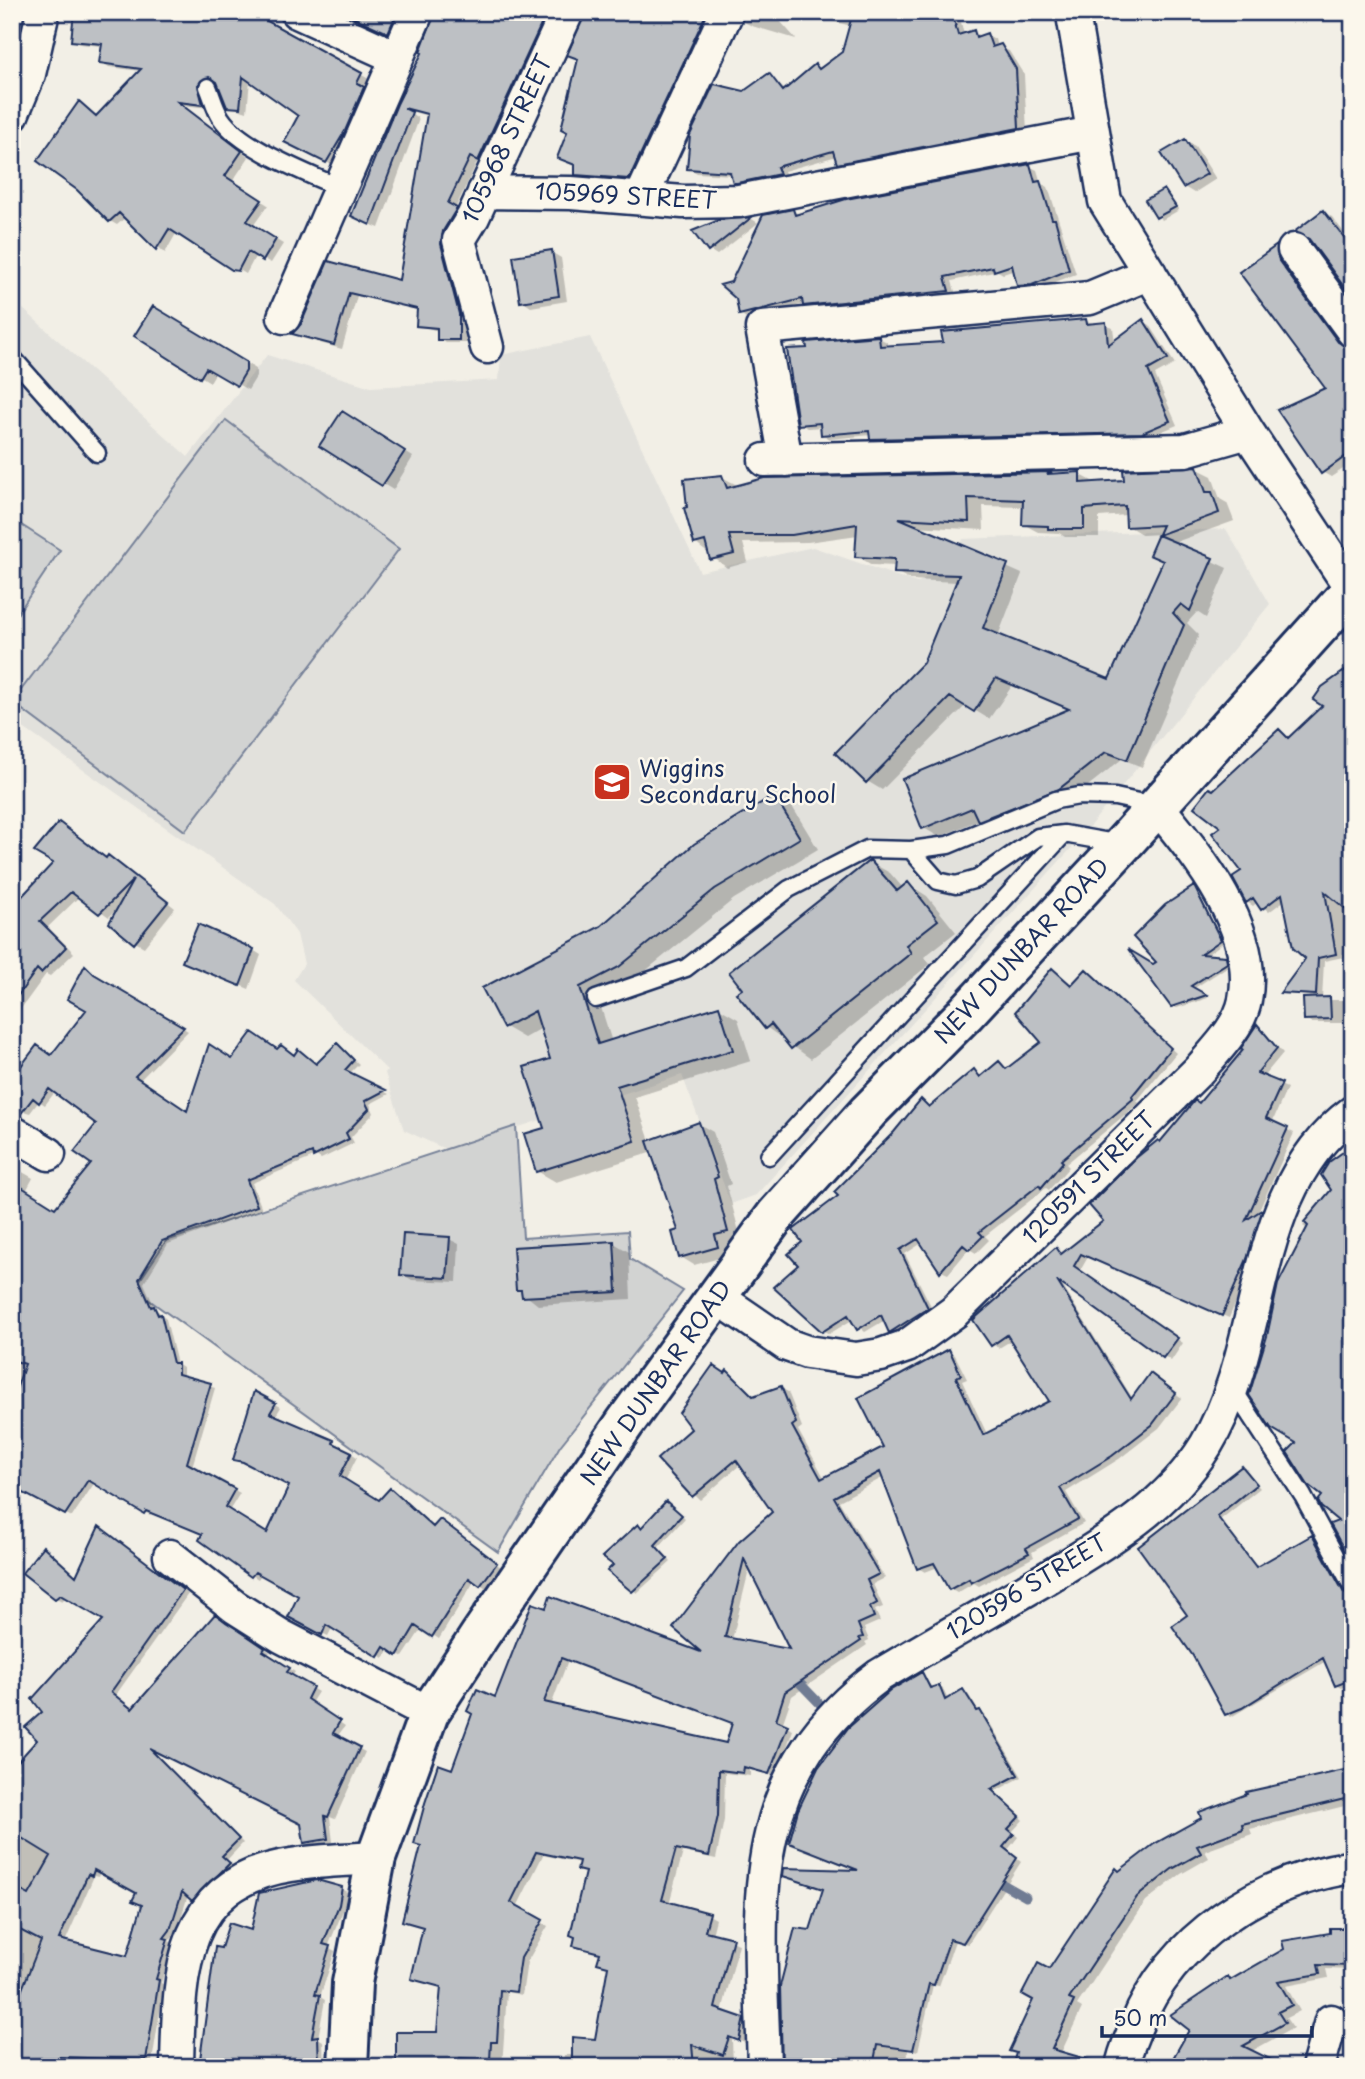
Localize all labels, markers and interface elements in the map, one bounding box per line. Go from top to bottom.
street label: 105968 STREET [451,48,560,229]
street label: 105969 STREET [534,172,718,217]
place label: Wiggins Secondary School [639,750,836,811]
school or university icon: Wiggins Secondary School [591,761,633,803]
street label: NEW DUNBAR ROAD [925,849,1117,1051]
street label: 120591 STREET [1013,1102,1163,1251]
street label: NEW DUNBAR ROAD [571,1272,739,1492]
street label: 120596 STREET [939,1524,1113,1648]
scale bar [1102,1995,1312,2039]
text: 50 m [1113,2001,1167,2033]

